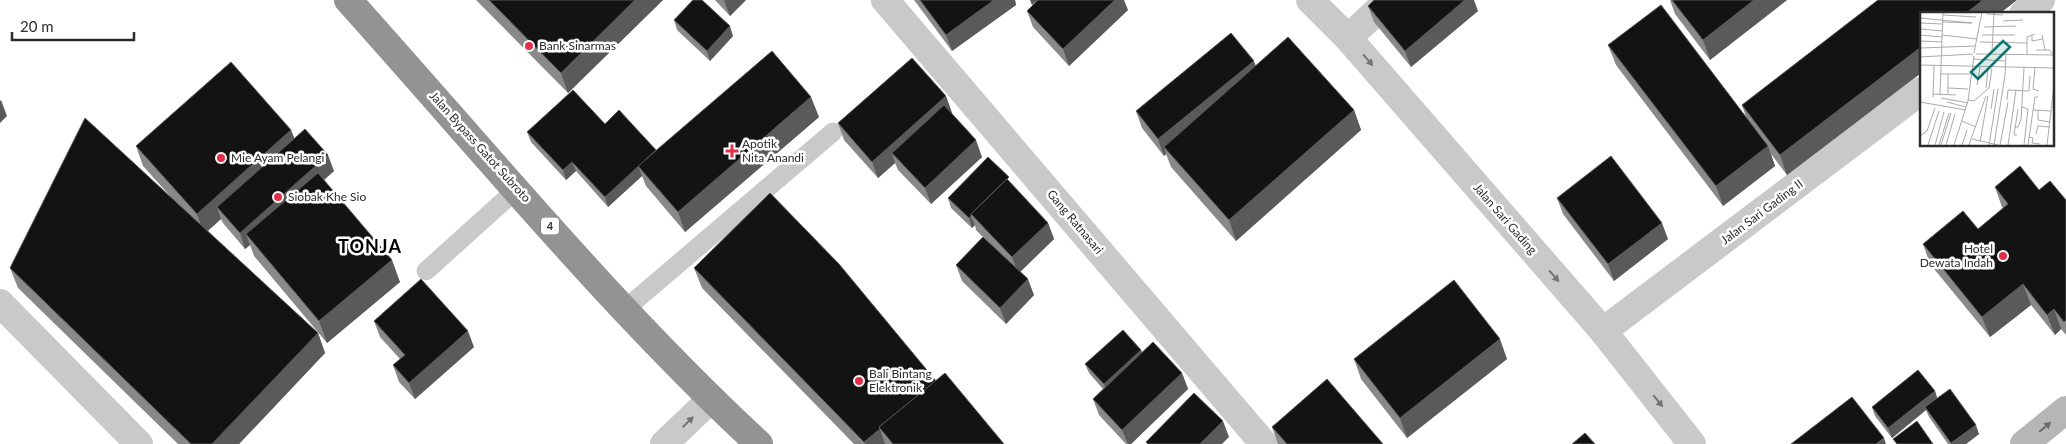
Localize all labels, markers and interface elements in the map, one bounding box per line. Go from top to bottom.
scale bar [12,10,135,42]
inset map [1920,12,2054,146]
text: 20 m [20,17,54,35]
place label: Bank Sinarmas [539,38,616,53]
marker: Bank Sinarmas [523,40,535,52]
one-way arrow [1362,54,1374,66]
street label: Jalan Bypass Gatot Subroto [427,88,534,205]
place label: Apotik Nita Anandi [742,136,804,165]
marker: Apotik Nita Anandi [726,145,738,157]
place label: Mie Ayam Pelangi [231,150,324,165]
marker: Mie Ayam Pelangi [215,152,227,164]
street label: Jalan Sari Gading II [1718,176,1806,247]
street label: Jalan Sari Gading [1470,180,1540,257]
street label: Gang Ratnasari [1044,186,1107,257]
place label: Siobak Khe Sio [288,189,366,204]
marker: Siobak Khe Sio [272,191,284,203]
road number: 4 [541,218,559,235]
district label: TONJA [338,235,402,257]
place label: Hotel Dewata Indah [1920,241,1993,270]
marker: Hotel Dewata Indah [1997,250,2009,262]
one-way arrow [1549,269,1560,282]
place label: Bali Bintang Elektronik [869,366,932,395]
marker: Bali Bintang Elektronik [853,375,865,387]
one-way arrow [1653,394,1664,407]
one-way arrow [681,416,693,428]
one-way arrow [2039,422,2051,433]

